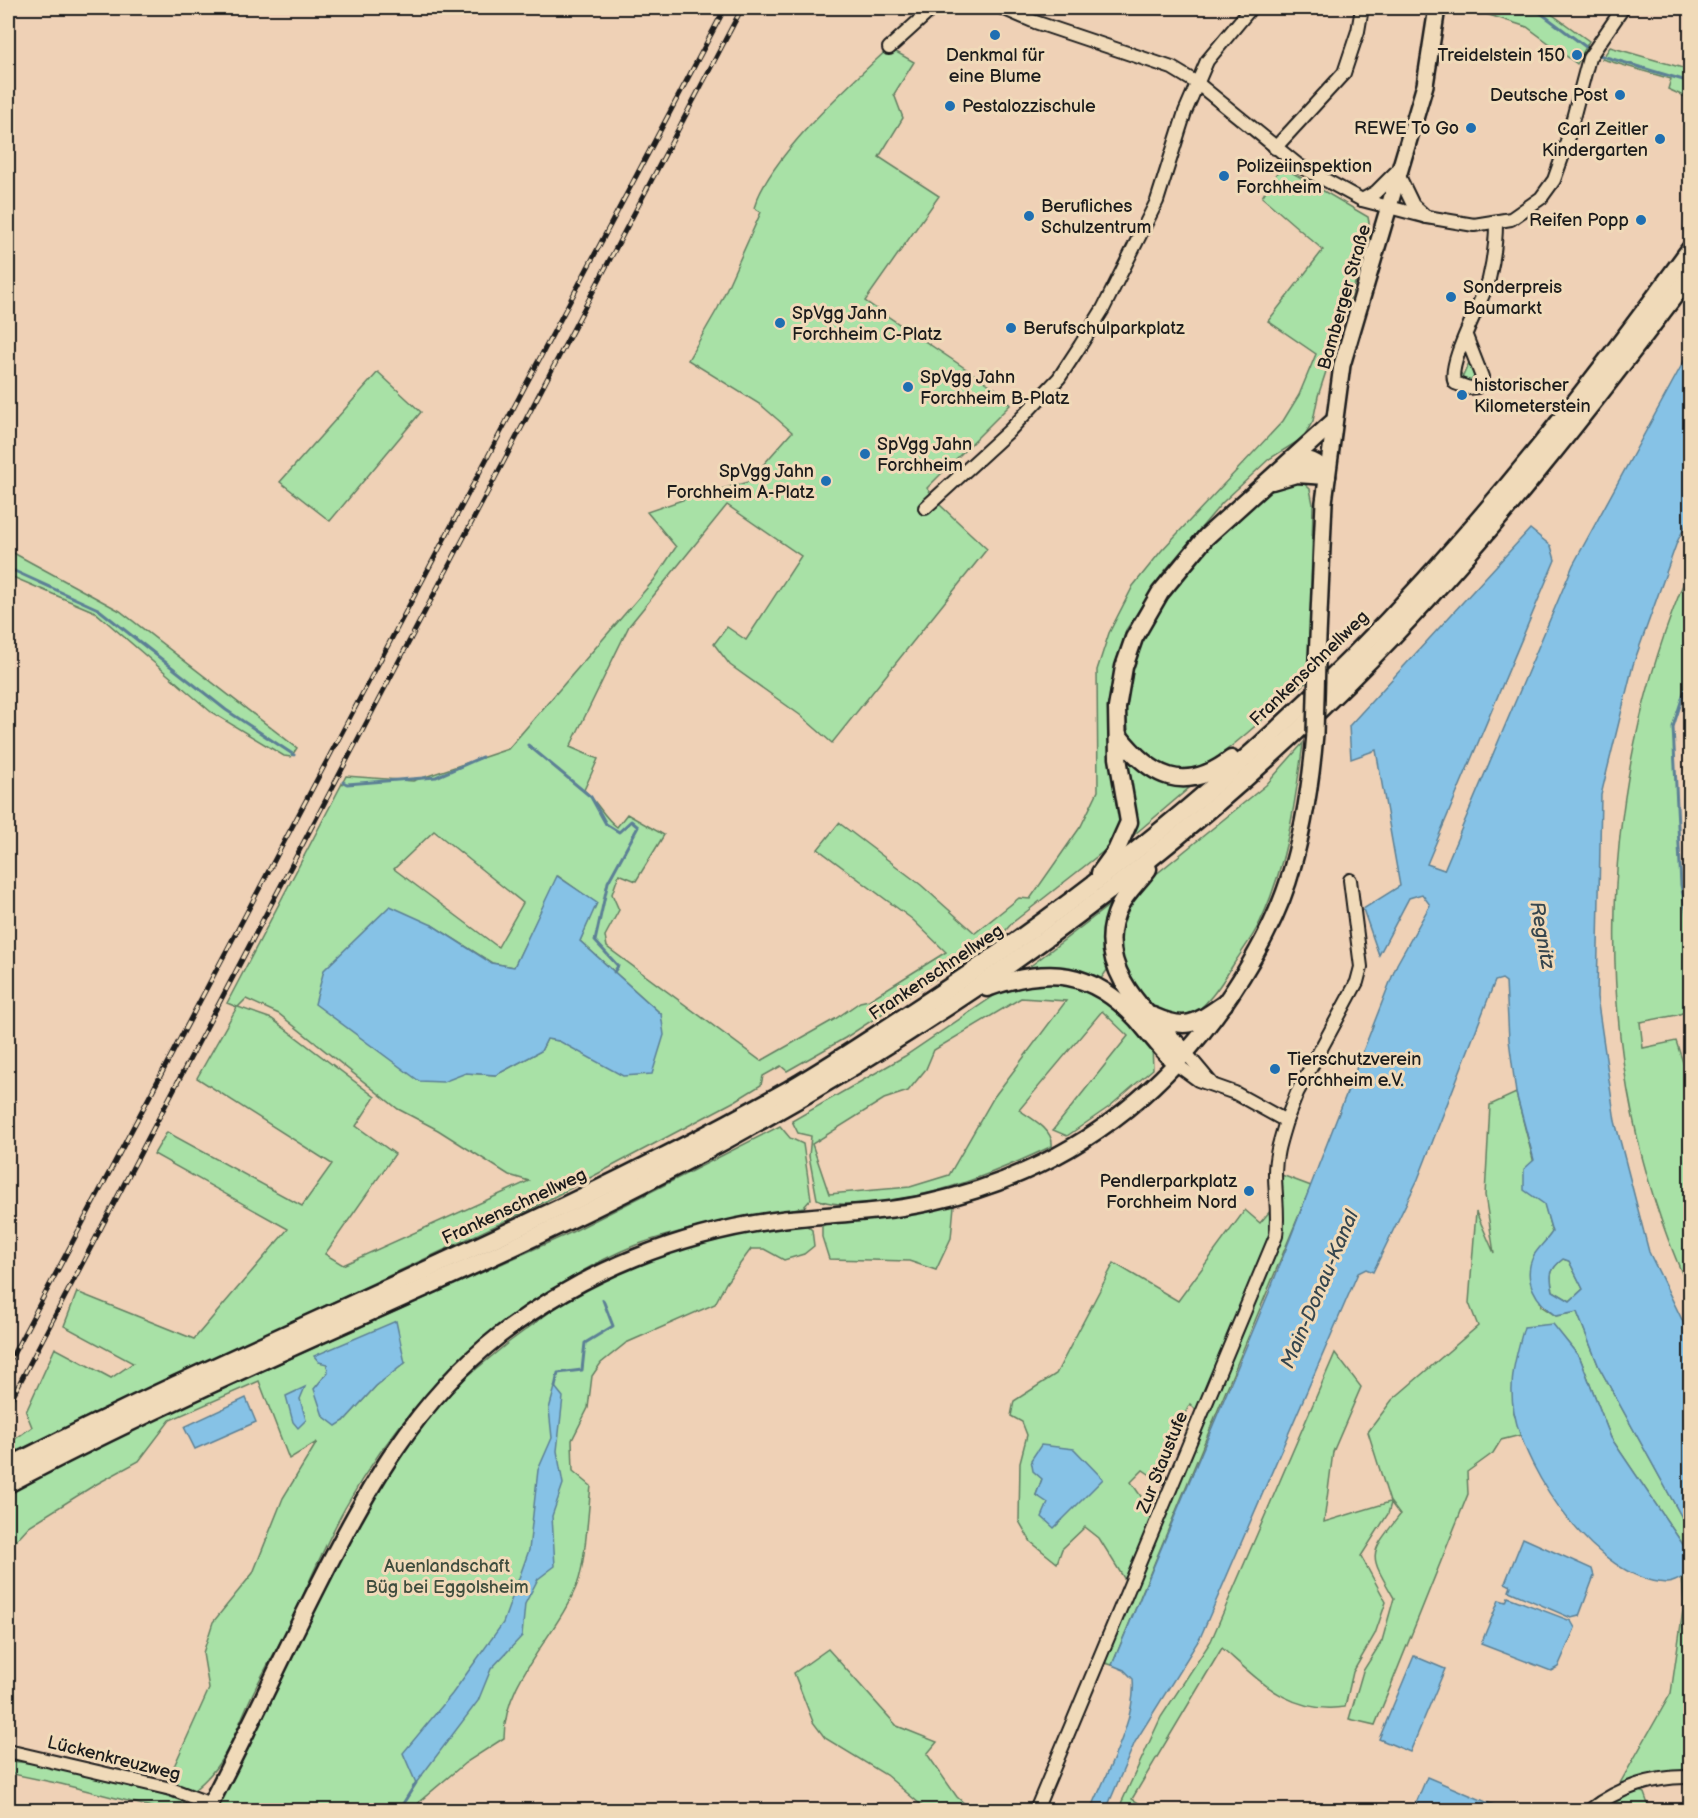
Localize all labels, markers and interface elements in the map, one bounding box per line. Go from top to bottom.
marker: Denkmal für eine Blume [988,28,1002,42]
place label: Denkmal für eine Blume [946,45,1045,87]
place label: Treidelstein 150 [1437,45,1565,66]
marker: Treidelstein 150 [1570,48,1584,62]
place label: Deutsche Post [1490,85,1608,106]
marker: Deutsche Post [1613,88,1627,102]
place label: Pestalozzischule [962,96,1096,117]
marker: Pestalozzischule [943,99,957,113]
place label: REWE To Go [1354,118,1459,139]
place label: Carl Zeitler Kindergarten [1542,119,1648,161]
marker: REWE To Go [1464,121,1478,135]
marker: Carl Zeitler Kindergarten [1653,132,1667,146]
place label: Polizeiinspektion Forchheim [1236,156,1372,198]
marker: Polizeiinspektion Forchheim [1217,169,1231,183]
place label: Berufliches Schulzentrum [1041,196,1151,238]
marker: Berufliches Schulzentrum [1022,209,1036,223]
place label: Reifen Popp [1529,210,1629,231]
marker: Reifen Popp [1634,213,1648,227]
street label: Bamberger Straße [1314,222,1375,372]
place label: Sonderpreis Baumarkt [1463,277,1562,319]
marker: Sonderpreis Baumarkt [1444,290,1458,304]
place label: SpVgg Jahn Forchheim C-Platz [792,303,942,345]
marker: SpVgg Jahn Forchheim C-Platz [773,316,787,330]
place label: Berufschulparkplatz [1023,318,1185,339]
marker: Berufschulparkplatz [1004,321,1018,335]
place label: SpVgg Jahn Forchheim B-Platz [920,367,1070,409]
place label: historischer Kilometerstein [1474,375,1591,417]
marker: SpVgg Jahn Forchheim B-Platz [901,380,915,394]
marker: historischer Kilometerstein [1455,388,1469,402]
place label: SpVgg Jahn Forchheim [877,434,972,476]
marker: SpVgg Jahn Forchheim [858,447,872,461]
place label: SpVgg Jahn Forchheim A-Platz [666,461,814,503]
marker: SpVgg Jahn Forchheim A-Platz [819,474,833,488]
street label: Frankenschnellweg [1246,606,1373,730]
water label: Regnitz [1524,900,1560,971]
street label: Frankenschnellweg [865,920,1007,1025]
place label: Tierschutzverein Forchheim e.V. [1287,1049,1421,1091]
marker: Tierschutzverein Forchheim e.V. [1268,1062,1282,1076]
street label: Frankenschnellweg [439,1164,590,1249]
place label: Pendlerparkplatz Forchheim Nord [1100,1171,1237,1213]
marker: Pendlerparkplatz Forchheim Nord [1242,1184,1256,1198]
water label: Main-Donau-Kanal [1276,1205,1365,1372]
street label: Zur Staustufe [1132,1408,1192,1517]
park label: Auenlandschaft Büg bei Eggolsheim [365,1556,529,1598]
street label: Lückenkreuzweg [45,1732,183,1785]

